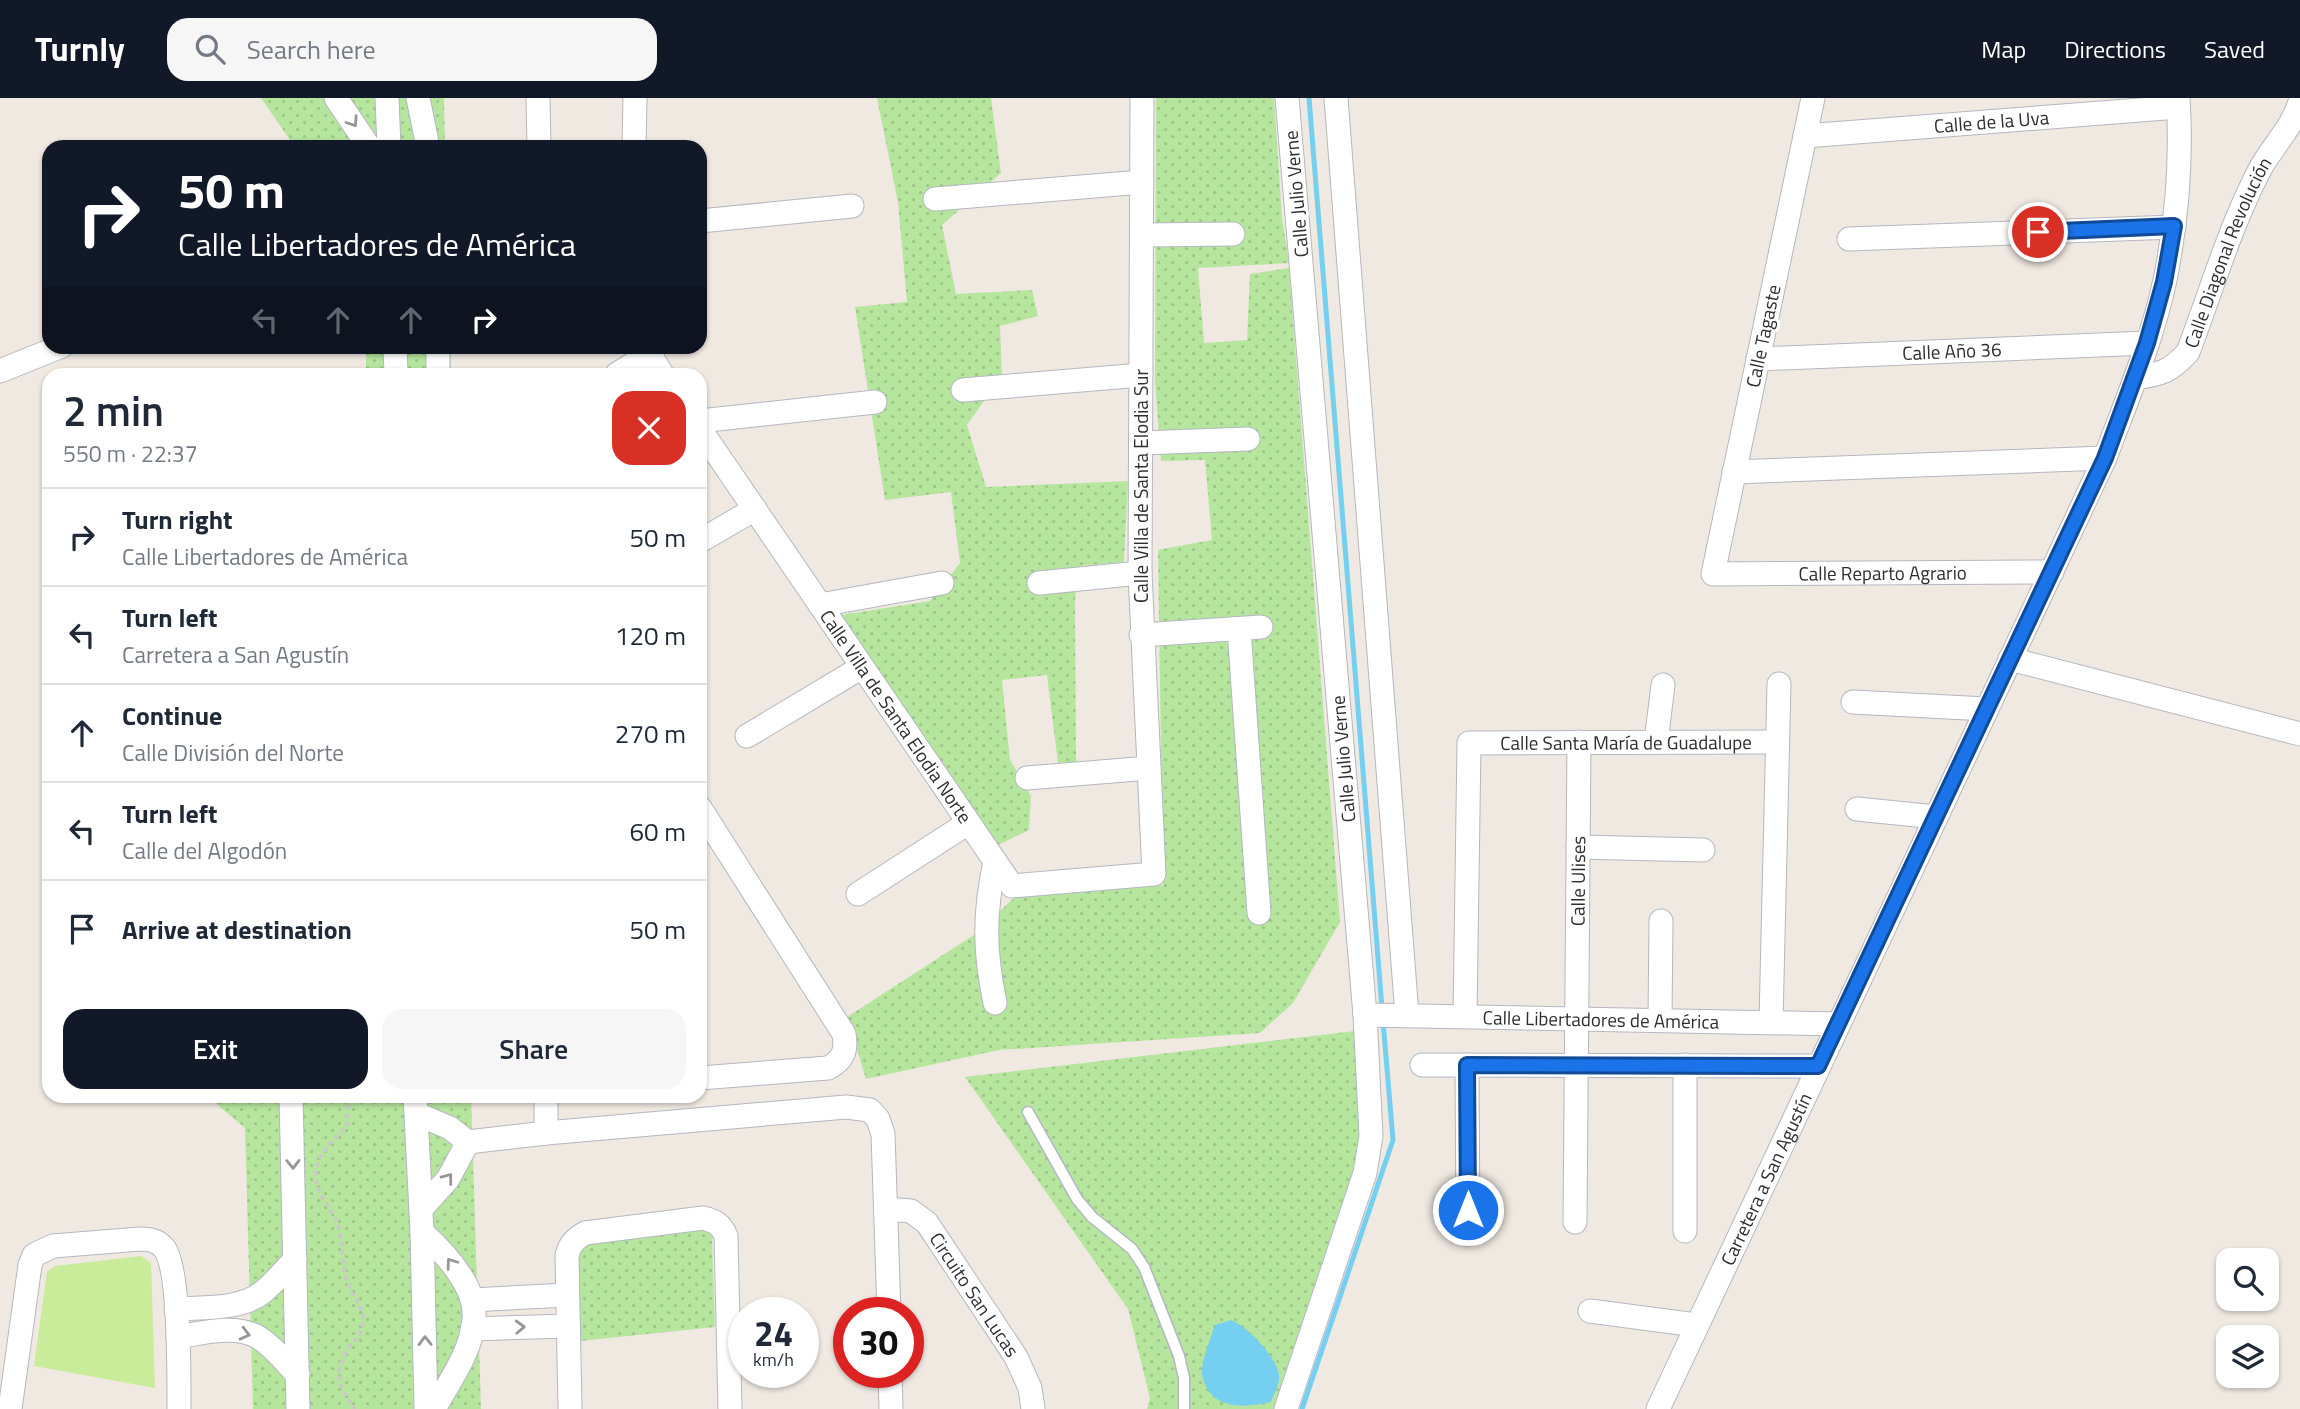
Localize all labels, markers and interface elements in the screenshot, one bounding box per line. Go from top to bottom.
search box [167,18,657,81]
text: Turnly [35,24,125,74]
icon: search [191,30,229,68]
text: Search here [247,30,376,69]
text: Map [1981,31,2026,67]
text: Directions [2064,31,2166,67]
text: Saved [2204,31,2265,67]
street label: Calle de la Uva [1933,102,2050,140]
one-way arrow [344,115,357,128]
street label: Calle Julio Verne [1276,129,1315,259]
street label: Calle Diagonal Revolución [2176,151,2278,352]
text: 50 m [178,152,285,227]
icon: right [63,168,154,259]
pin [2008,202,2068,262]
icon: arrive [2019,213,2057,251]
text: Calle Libertadores de América [178,220,576,268]
street label: Calle Tagaste [1737,282,1788,390]
icon: left [246,301,284,339]
icon: ahead [319,301,357,339]
icon: ahead [392,301,430,339]
icon: right [465,301,503,339]
street label: Calle Año 36 [1902,334,2002,367]
street label: Calle Villa de Santa Elodia Sur [1126,369,1155,603]
text: 2 min [63,378,164,442]
button: close [612,391,686,465]
text: 550 m · 22:37 [63,436,198,471]
text: Turn right [122,500,233,539]
icon: right [63,518,101,556]
text: 50 m [629,518,686,557]
text: Calle Libertadores de América [122,539,408,574]
street label: Calle Reparto Agrario [1798,558,1967,587]
text: Turn left [122,598,217,637]
street label: Calle Villa de Santa Elodia Norte [813,603,980,829]
icon: left [63,616,101,654]
text: 120 m [615,616,686,655]
text: Carretera a San Agustín [122,637,349,672]
street label: Calle Julio Verne [1323,694,1362,824]
text: Continue [122,696,222,735]
icon: ahead [63,714,101,752]
text: 270 m [615,714,686,753]
street label: Calle Santa María de Guadalupe [1500,727,1752,757]
text: Calle División del Norte [122,735,344,770]
text: Turn left [122,794,217,833]
icon: left [63,812,101,850]
text: 60 m [629,812,686,851]
text: Calle del Algodón [122,833,287,868]
street label: Calle Ulises [1562,835,1592,926]
icon: arrive [63,910,101,948]
text: Arrive at destination [122,910,352,949]
text: 50 m [629,910,686,949]
street label: Calle Libertadores de América [1482,1002,1720,1036]
button: Exit [63,1009,368,1089]
button: Share [382,1009,686,1089]
street label: Carretera a San Agustín [1713,1088,1819,1270]
one-way arrow [285,1158,300,1169]
one-way arrow [439,1173,452,1185]
position arrow [1431,1173,1505,1247]
street label: Circuito San Lucas [923,1226,1027,1363]
map controls [2216,1248,2279,1388]
button: search [2216,1248,2279,1311]
one-way arrow [447,1258,459,1271]
speed limit sign: 30 [833,1297,924,1388]
text: 24 [754,1306,793,1360]
one-way arrow [515,1320,526,1335]
button: layers [2216,1325,2279,1388]
one-way arrow [239,1326,251,1340]
one-way arrow [417,1335,432,1346]
text: km/h [753,1346,794,1373]

